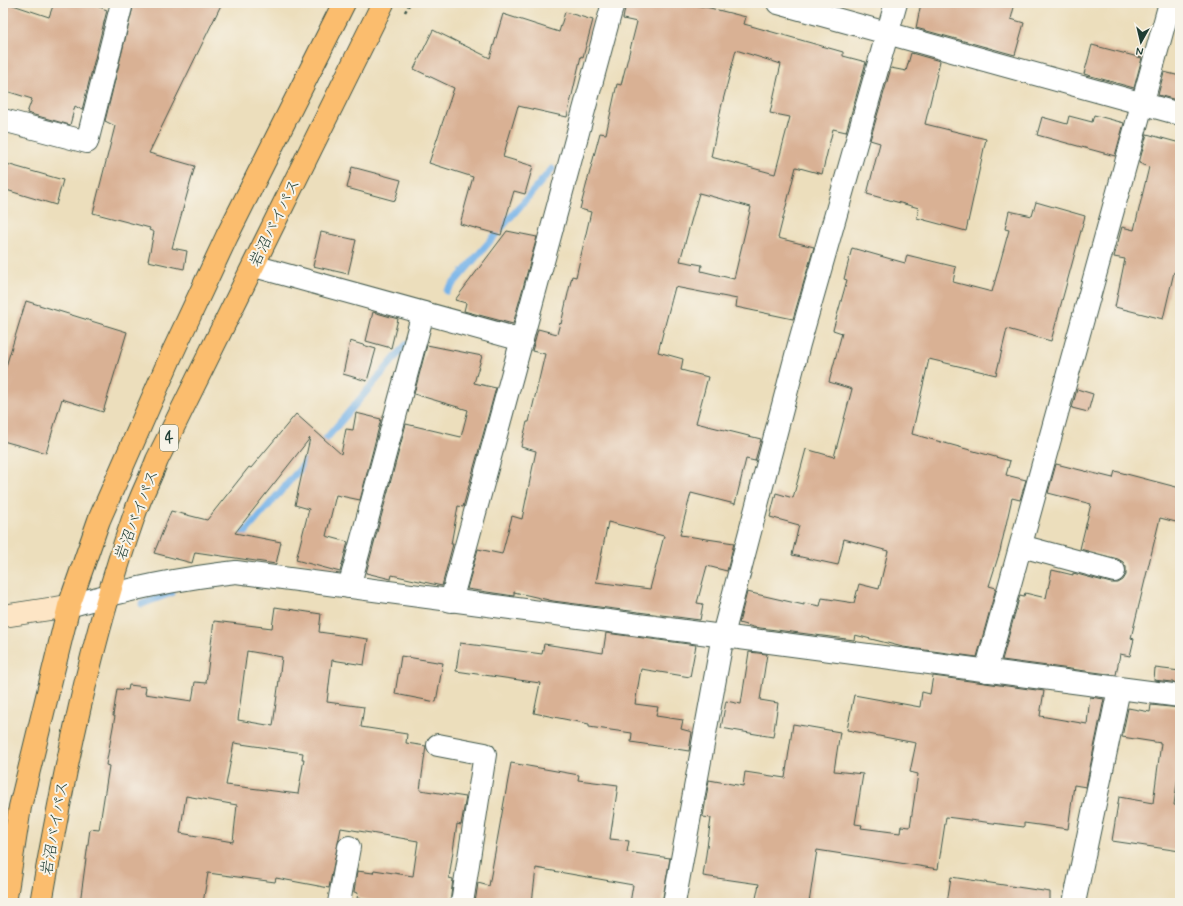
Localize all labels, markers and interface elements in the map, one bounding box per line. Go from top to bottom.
north arrow [1121,22,1161,62]
text: N [1135,43,1144,58]
street label: 岩沼バイパス [245,175,305,271]
road number: 4 [160,425,178,451]
street label: 岩沼バイパス [110,467,164,563]
street label: 岩沼バイパス [36,779,74,877]

